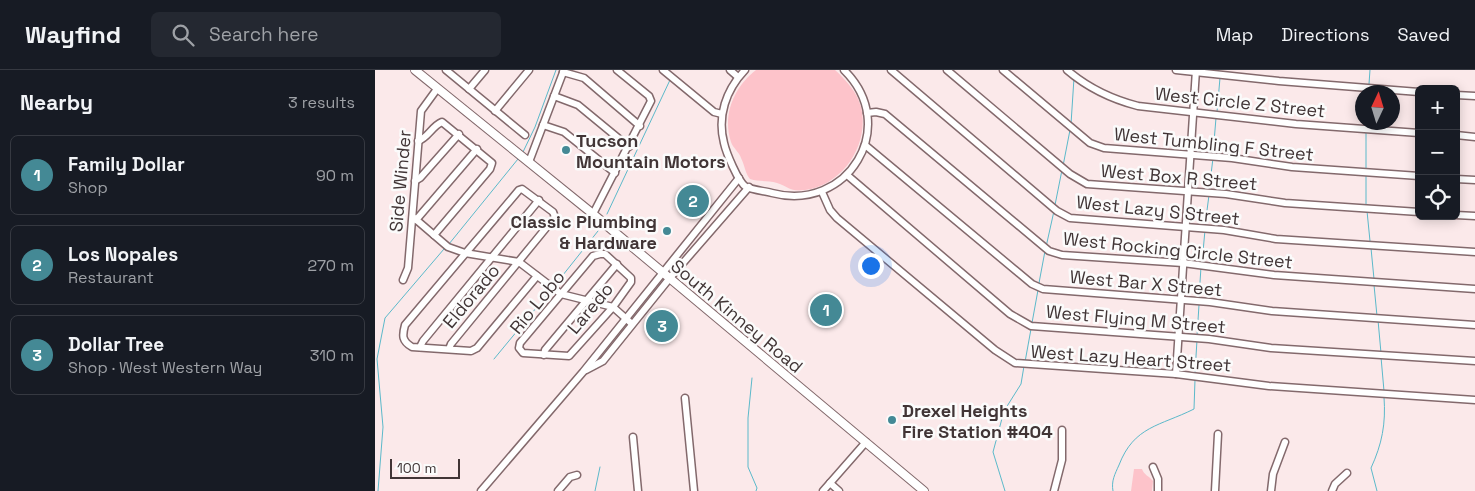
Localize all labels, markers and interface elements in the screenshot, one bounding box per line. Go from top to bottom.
search box [151,12,501,57]
text: Wayfind [25,19,121,50]
icon: search [169,21,197,49]
text: Search here [209,22,319,47]
text: Map [1216,23,1253,46]
text: Directions [1281,23,1370,46]
text: Saved [1398,23,1450,46]
street label: West Circle Z Street [1154,82,1326,122]
north arrow [1355,85,1400,130]
map controls [1415,85,1460,220]
button: + [1415,85,1460,130]
text: Nearby [20,89,93,116]
text: 3 results [288,92,355,113]
street label: West Tumbling F Street [1113,122,1315,166]
street label: Side Winder [384,129,416,233]
place label: Tucson Mountain Motors [576,129,726,173]
button: − [1415,130,1460,175]
marker: Tucson Mountain Motors [560,144,572,156]
text: Family Dollar [68,152,185,177]
street label: West Box R Street [1100,159,1258,195]
text: 1 [33,165,41,186]
text: 90 m [316,165,354,186]
button: locate [1415,175,1460,220]
text: Shop [68,177,108,198]
pin: 2 [677,182,709,220]
street label: West Lazy S Street [1075,190,1241,230]
place label: Classic Plumbing & Hardware [511,210,657,254]
marker: Classic Plumbing & Hardware [661,225,673,237]
street label: West Rocking Circle Street [1062,227,1294,273]
text: Los Nopales [68,242,178,267]
your location [858,253,884,279]
street label: South Kinney Road [666,254,808,378]
text: 2 [32,255,42,276]
text: 270 m [307,255,354,276]
street label: Eldorado [438,259,504,333]
street label: West Bar X Street [1069,265,1223,301]
street label: Rio Lobo [504,266,570,338]
text: Restaurant [68,267,154,288]
street label: Laredo [562,278,618,338]
pin: 1 [810,291,842,329]
street label: West Flying M Street [1045,300,1227,338]
pin: 3 [646,307,678,345]
text: Dollar Tree [68,332,164,357]
street label: West Lazy Heart Street [1030,340,1232,376]
text: 3 [32,345,42,366]
text: 310 m [310,345,354,366]
text: Shop · West Western Way [68,357,262,378]
place label: Drexel Heights Fire Station #404 [902,399,1053,443]
marker: Drexel Heights Fire Station #404 [886,414,898,426]
scale bar [390,456,460,479]
text: 100 m [397,459,436,477]

